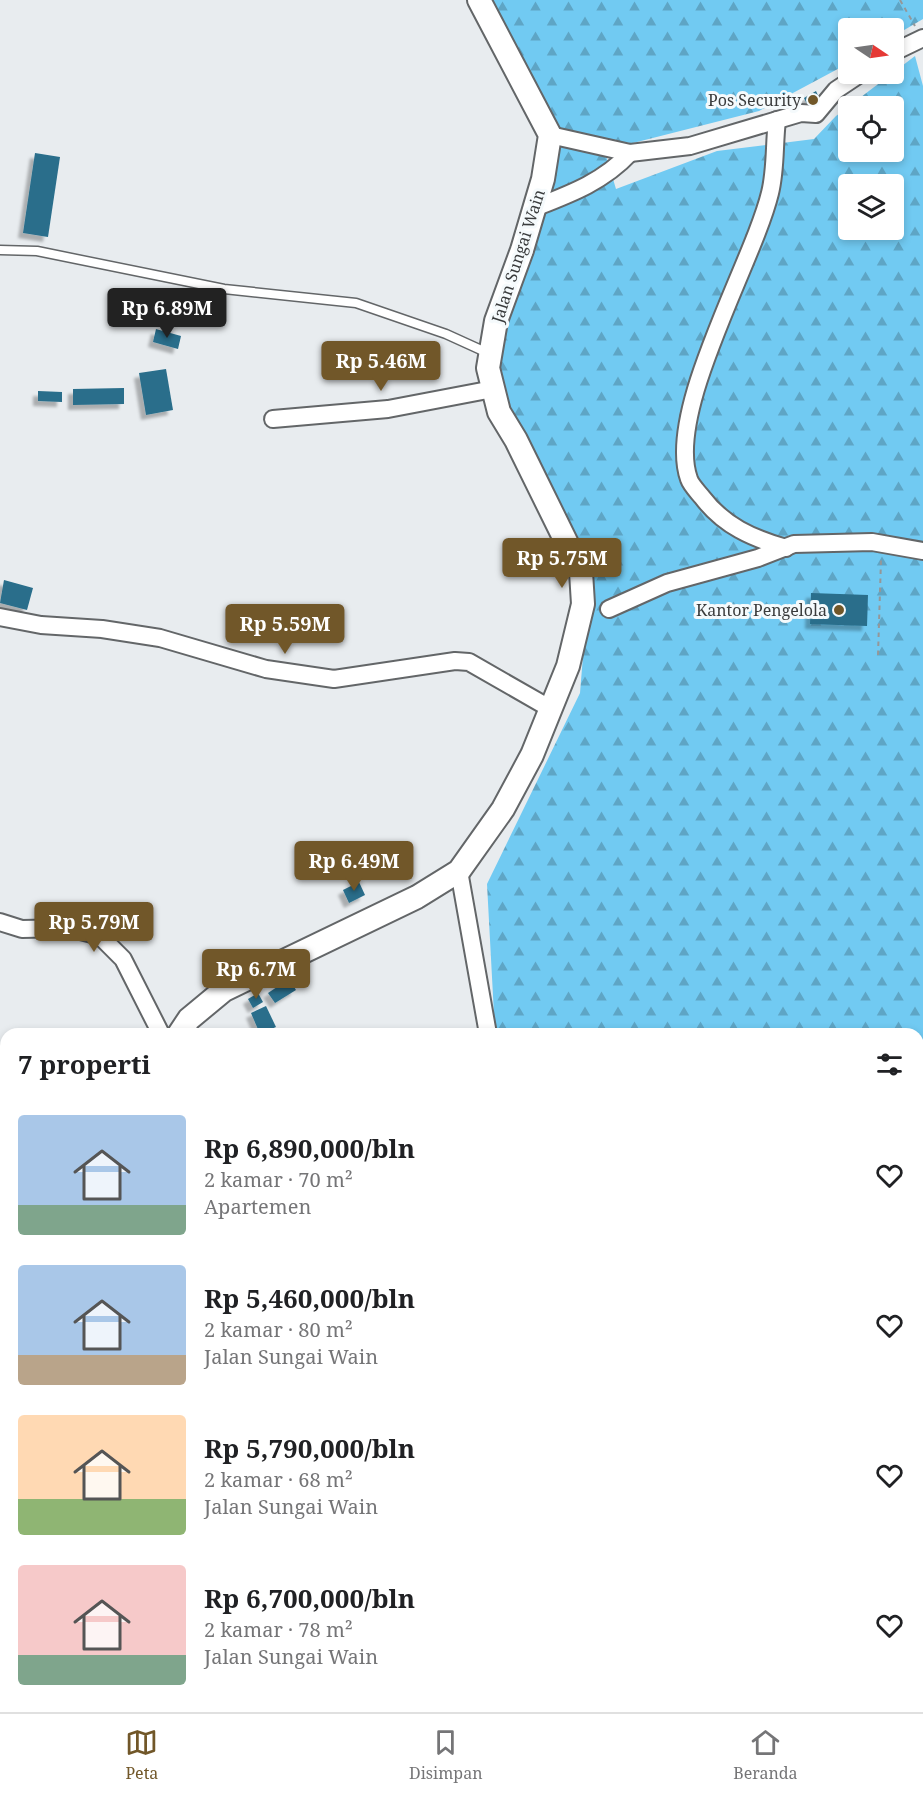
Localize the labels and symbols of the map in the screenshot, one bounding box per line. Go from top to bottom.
north arrow [838,18,904,84]
place label: Pos Security [708,89,802,111]
marker: Pos Security [806,93,820,107]
street label: Jalan Sungai Wain [486,186,550,327]
pin: Rp 6.89M [105,288,229,339]
pin: Rp 5.46M [319,341,443,392]
pin: Rp 5.75M [500,538,624,589]
place label: Kantor Pengelola [696,599,827,621]
marker: Kantor Pengelola [832,603,846,617]
pin: Rp 5.59M [223,604,347,655]
pin: Rp 6.49M [292,841,416,892]
pin: Rp 5.79M [32,902,156,953]
pin: Rp 6.7M [201,949,311,1000]

